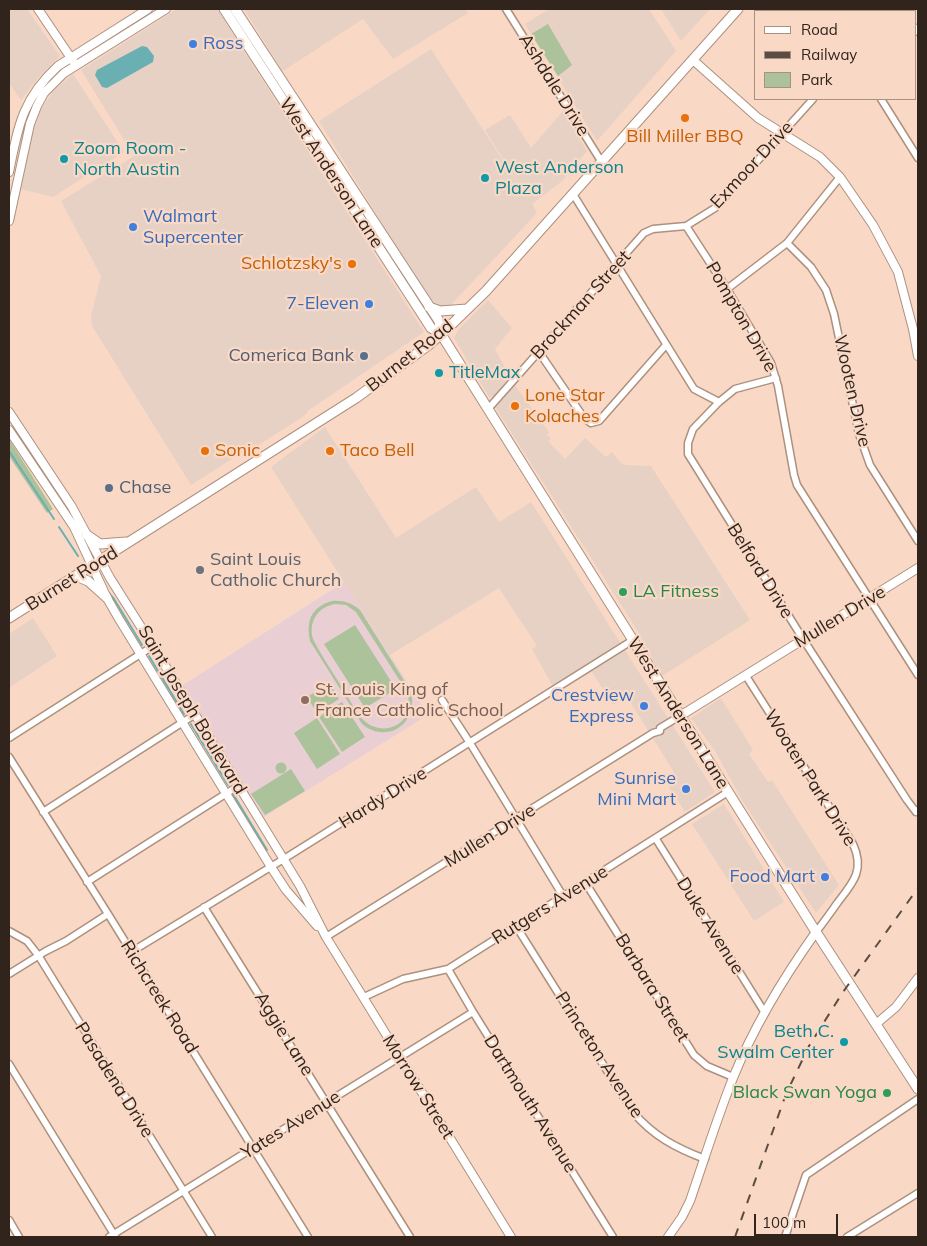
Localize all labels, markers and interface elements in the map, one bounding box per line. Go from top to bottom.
legend [754,10,917,100]
text: Road [801,20,838,39]
street label: Ashdale Drive [514,30,594,140]
place label: Ross [203,33,243,55]
marker: Ross [187,38,199,50]
text: Railway [801,45,857,64]
text: Park [801,70,833,89]
street label: West Anderson Lane [274,94,388,252]
marker: Bill Miller BBQ [679,112,691,124]
street label: Exmoor Drive [706,117,798,213]
place label: Bill Miller BBQ [626,126,744,148]
place label: Zoom Room - North Austin [74,138,187,180]
marker: Zoom Room - North Austin [58,153,70,165]
place label: West Anderson Plaza [495,157,624,200]
marker: West Anderson Plaza [479,172,491,184]
place label: Walmart Supercenter [143,206,243,248]
marker: Walmart Supercenter [127,221,139,233]
street label: Brockman Street [527,246,635,364]
place label: Schlotzsky's [241,253,342,275]
marker: Schlotzsky's [346,258,358,270]
street label: Pompton Drive [701,258,781,376]
place label: 7-Eleven [286,293,359,315]
marker: 7-Eleven [363,298,375,310]
street label: Burnet Road [362,315,458,397]
street label: Wooten Drive [829,333,875,449]
place label: Comerica Bank [228,345,354,367]
marker: Comerica Bank [358,350,370,362]
place label: TitleMax [449,362,520,384]
marker: TitleMax [433,367,445,379]
place label: Lone Star Kolaches [525,385,605,428]
marker: Lone Star Kolaches [509,400,521,412]
place label: Sonic [215,440,260,462]
place label: Taco Bell [340,440,415,462]
marker: Sonic [199,445,211,457]
marker: Taco Bell [324,445,336,457]
place label: Chase [119,477,171,499]
marker: Chase [103,482,115,494]
street label: Belford Drive [722,520,798,622]
street label: Burnet Road [22,542,122,616]
place label: Saint Louis Catholic Church [210,549,341,592]
marker: Saint Louis Catholic Church [194,564,206,576]
place label: LA Fitness [633,581,719,603]
street label: Mullen Drive [790,581,890,653]
marker: LA Fitness [617,586,629,598]
street label: Saint Joseph Boulevard [133,622,251,798]
street label: West Anderson Lane [623,633,733,793]
place label: St. Louis King of France Catholic School [315,679,504,722]
place label: Crestview Express [551,685,634,728]
marker: St. Louis King of France Catholic School [299,694,311,706]
marker: Crestview Express [638,700,650,712]
street label: Wooten Park Drive [759,706,861,850]
street label: Hardy Drive [335,762,431,834]
place label: Sunrise Mini Mart [597,768,676,811]
marker: Sunrise Mini Mart [680,783,692,795]
street label: Mullen Drive [441,800,539,872]
street label: Rutgers Avenue [488,861,612,949]
place label: Food Mart [730,866,815,888]
marker: Food Mart [819,871,831,883]
street label: Duke Avenue [672,874,748,978]
street label: Barbara Street [610,930,694,1046]
street label: Richcreek Road [116,936,202,1058]
street label: Aggie Lane [250,988,318,1080]
street label: Princeton Avenue [550,988,648,1122]
street label: Pasadena Drive [70,1018,158,1142]
place label: Beth C. Swalm Center [717,1021,834,1064]
street label: Morrow Street [377,1031,459,1143]
street label: Dartmouth Avenue [479,1031,581,1177]
marker: Beth C. Swalm Center [838,1036,850,1048]
place label: Black Swan Yoga [733,1082,877,1104]
street label: Yates Avenue [237,1086,345,1164]
marker: Black Swan Yoga [881,1087,893,1099]
scale bar [757,1204,841,1236]
text: 100 m [762,1213,806,1232]

